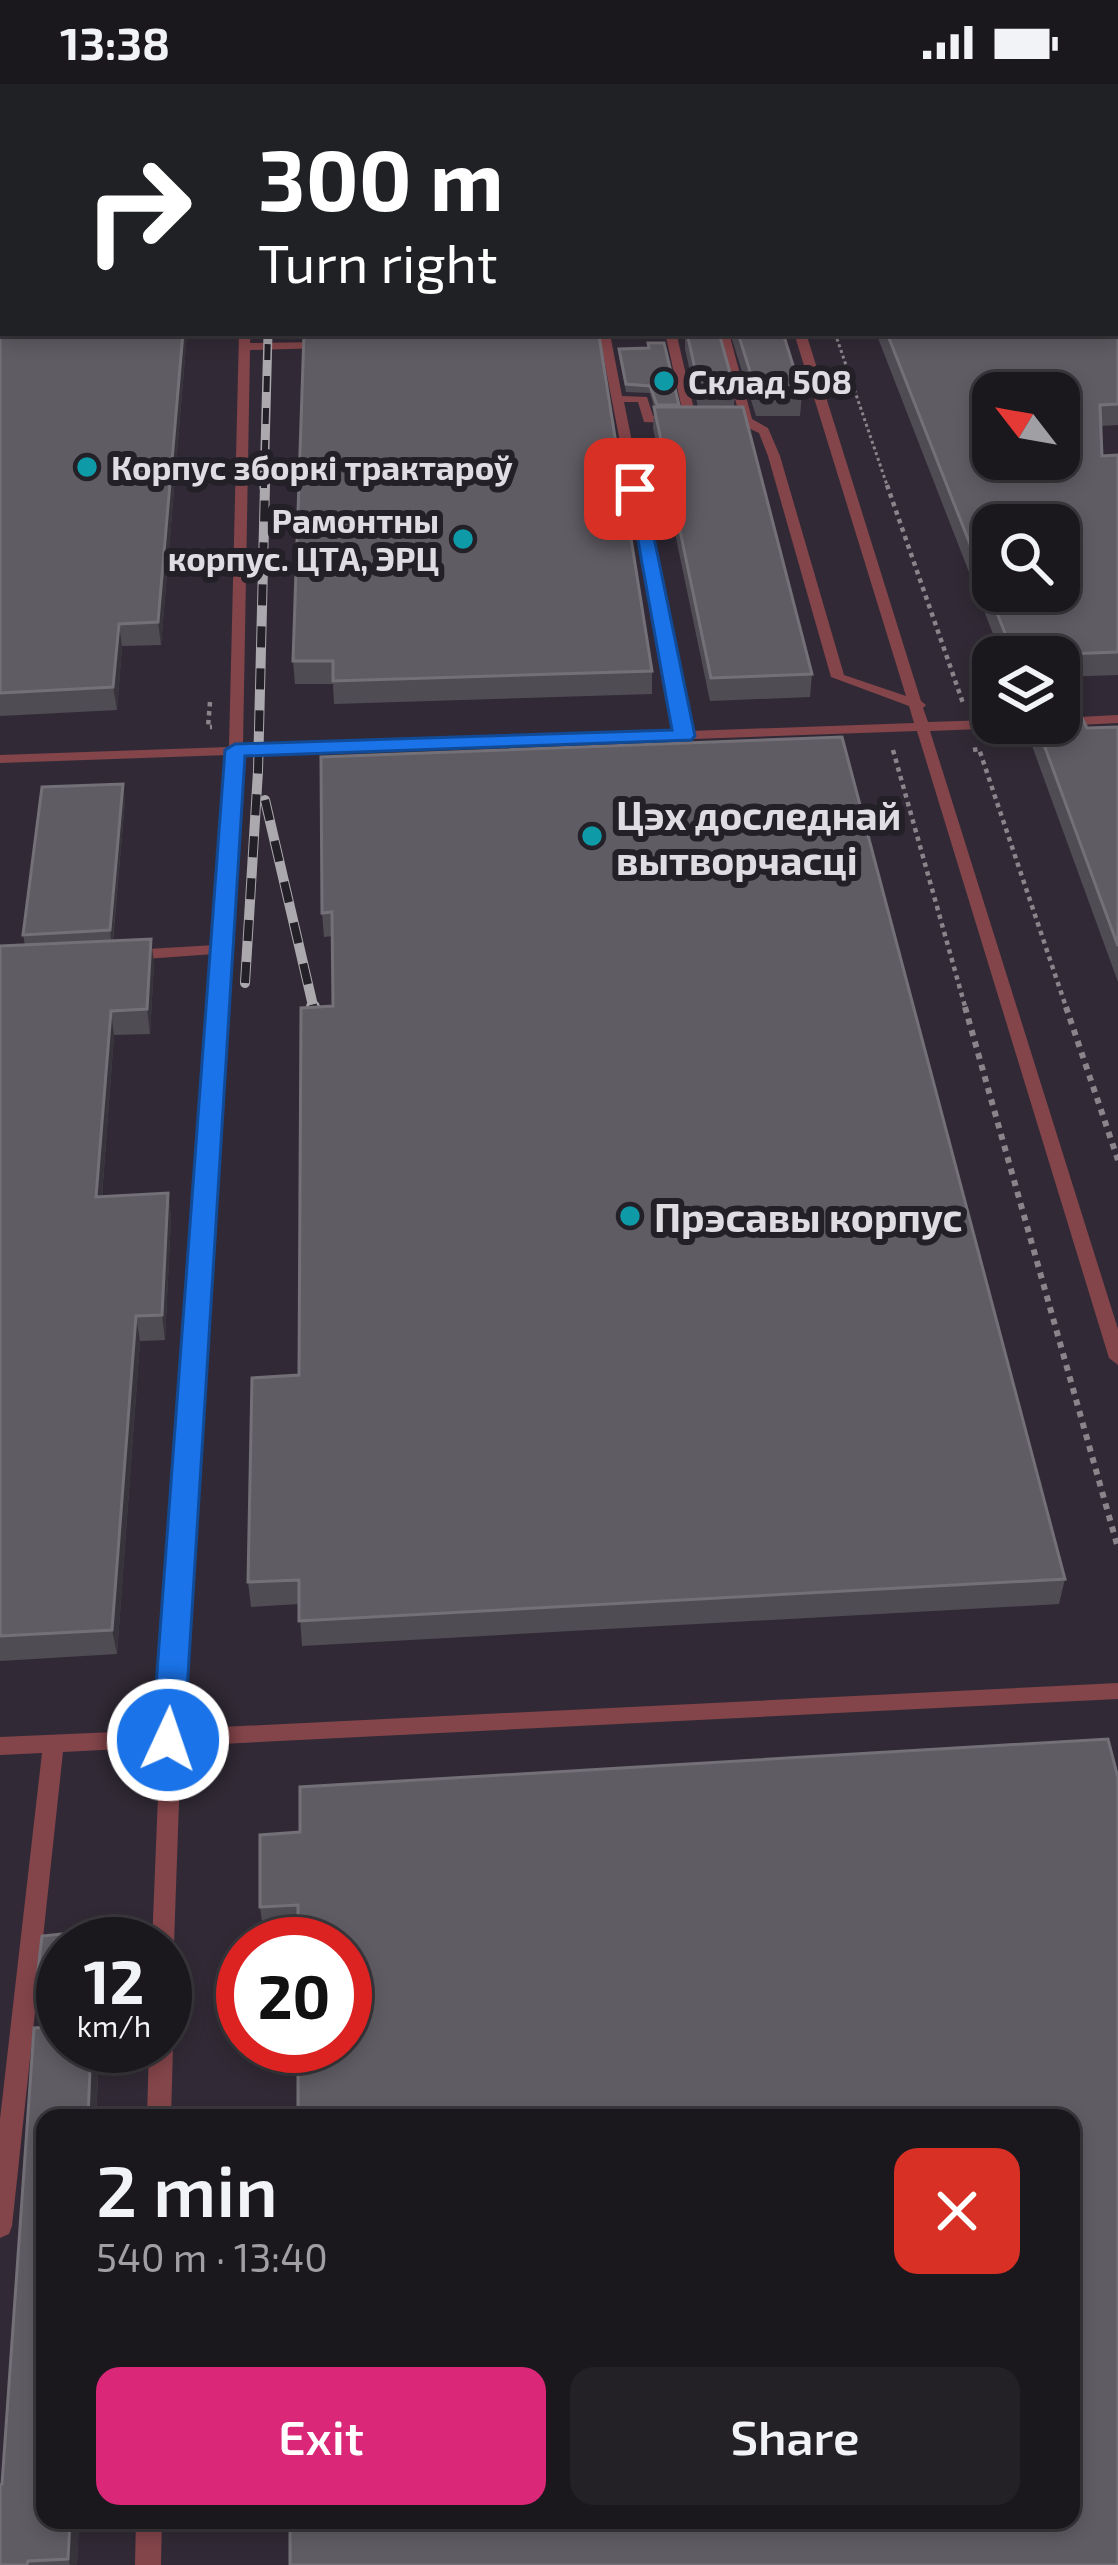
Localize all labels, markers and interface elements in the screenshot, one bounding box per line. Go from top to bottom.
text: 13:38 [60,15,170,69]
text: 300 m [258,127,504,228]
icon: right [60,132,216,288]
text: Turn right [258,229,498,294]
place label: Склад 508 [688,361,852,401]
marker: Склад 508 [651,368,677,394]
north arrow [972,372,1080,480]
map controls [972,372,1080,744]
pin [584,438,686,540]
place label: Корпус зборкі трактароў [111,447,513,487]
marker: Корпус зборкі трактароў [74,454,100,480]
icon: arrive [602,456,668,522]
place label: Рамонтны корпус. ЦТА, ЭРЦ [168,500,439,578]
button: search [972,504,1080,612]
marker: Рамонтны корпус. ЦТА, ЭРЦ [450,526,476,552]
button: layers [972,636,1080,744]
place label: Цэх доследнай вытворчасці [616,791,901,883]
marker: Цэх доследнай вытворчасці [579,823,605,849]
place label: Прэсавы корпус [654,1193,962,1240]
marker: Прэсавы корпус [617,1203,643,1229]
position arrow [105,1677,231,1803]
speed limit sign: 20 [216,1917,372,2073]
text: 12 [84,1944,144,2016]
text: km/h [77,2007,151,2043]
text: 2 min [96,2145,278,2231]
button: close [894,2148,1020,2274]
text: 540 m · 13:40 [96,2233,328,2280]
button: Exit [96,2367,546,2505]
button: Share [570,2367,1020,2505]

